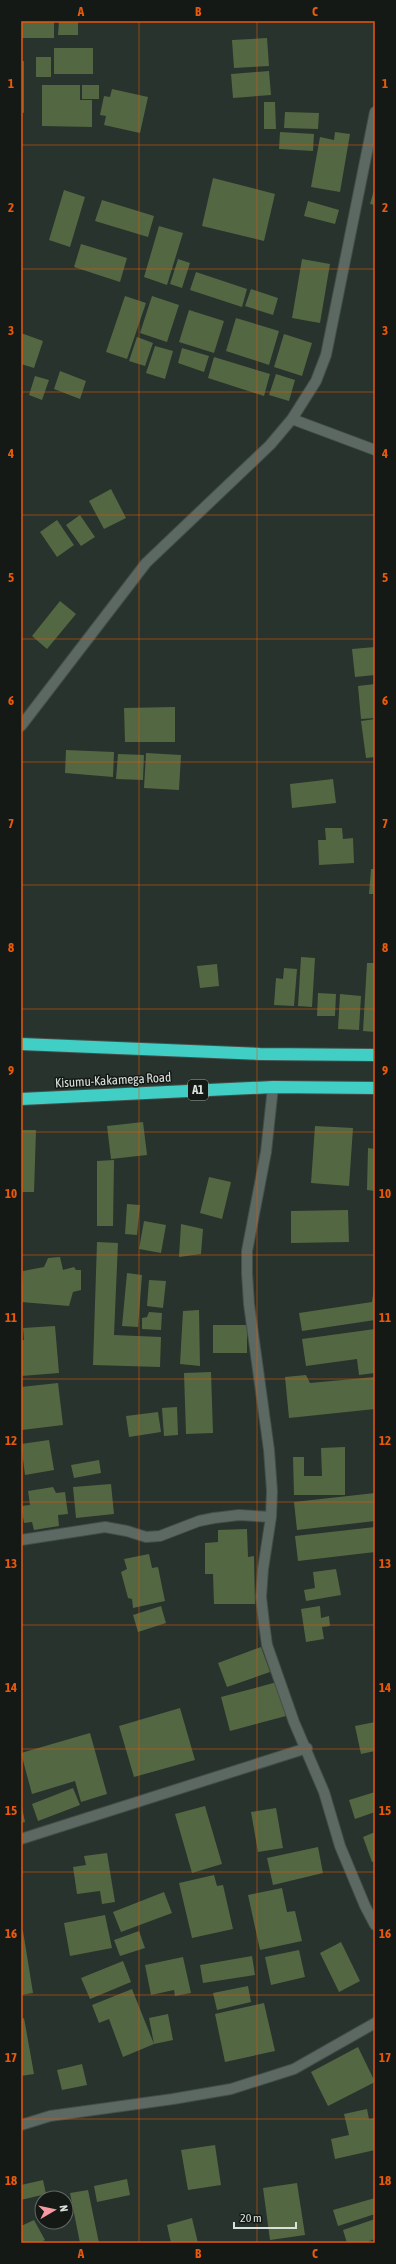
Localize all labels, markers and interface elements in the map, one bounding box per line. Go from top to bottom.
text: A [77,4,85,19]
text: B [195,4,202,19]
text: C [312,4,318,19]
text: 1 [8,76,14,91]
text: 1 [382,76,388,91]
text: 2 [8,200,14,215]
text: 2 [382,200,388,215]
text: 3 [8,323,14,338]
text: 3 [382,323,388,338]
text: 4 [7,446,14,461]
text: 4 [381,446,388,461]
text: 5 [8,570,14,585]
text: 5 [382,570,388,585]
text: 6 [8,693,14,708]
text: 6 [382,693,388,708]
text: 7 [8,816,14,831]
text: 7 [382,816,388,831]
text: 8 [8,940,14,955]
text: 8 [382,940,388,955]
text: 9 [8,1063,14,1078]
text: 9 [382,1063,388,1078]
street label: Kisumu-Kakamega Road [55,1069,171,1091]
road number: A1 [188,1080,208,1100]
text: 10 [5,1186,17,1201]
text: 10 [379,1186,391,1201]
text: 11 [5,1310,17,1325]
text: 11 [379,1310,391,1325]
text: 12 [5,1433,17,1448]
text: 12 [379,1433,391,1448]
text: 13 [5,1556,17,1571]
text: 13 [379,1556,391,1571]
text: 14 [5,1680,17,1695]
text: 14 [379,1680,391,1695]
text: 15 [5,1803,17,1818]
text: 15 [379,1803,391,1818]
text: 16 [5,1926,17,1941]
text: 16 [379,1926,391,1941]
text: 17 [5,2050,17,2065]
text: 17 [379,2050,391,2065]
text: 18 [5,2173,17,2188]
text: 18 [379,2173,391,2188]
north arrow [34,2190,74,2230]
text: N [57,2204,70,2213]
scale bar [234,2204,296,2230]
text: 20 m [240,2211,262,2225]
text: A [77,2246,85,2261]
text: B [195,2246,202,2261]
text: C [312,2246,318,2261]

